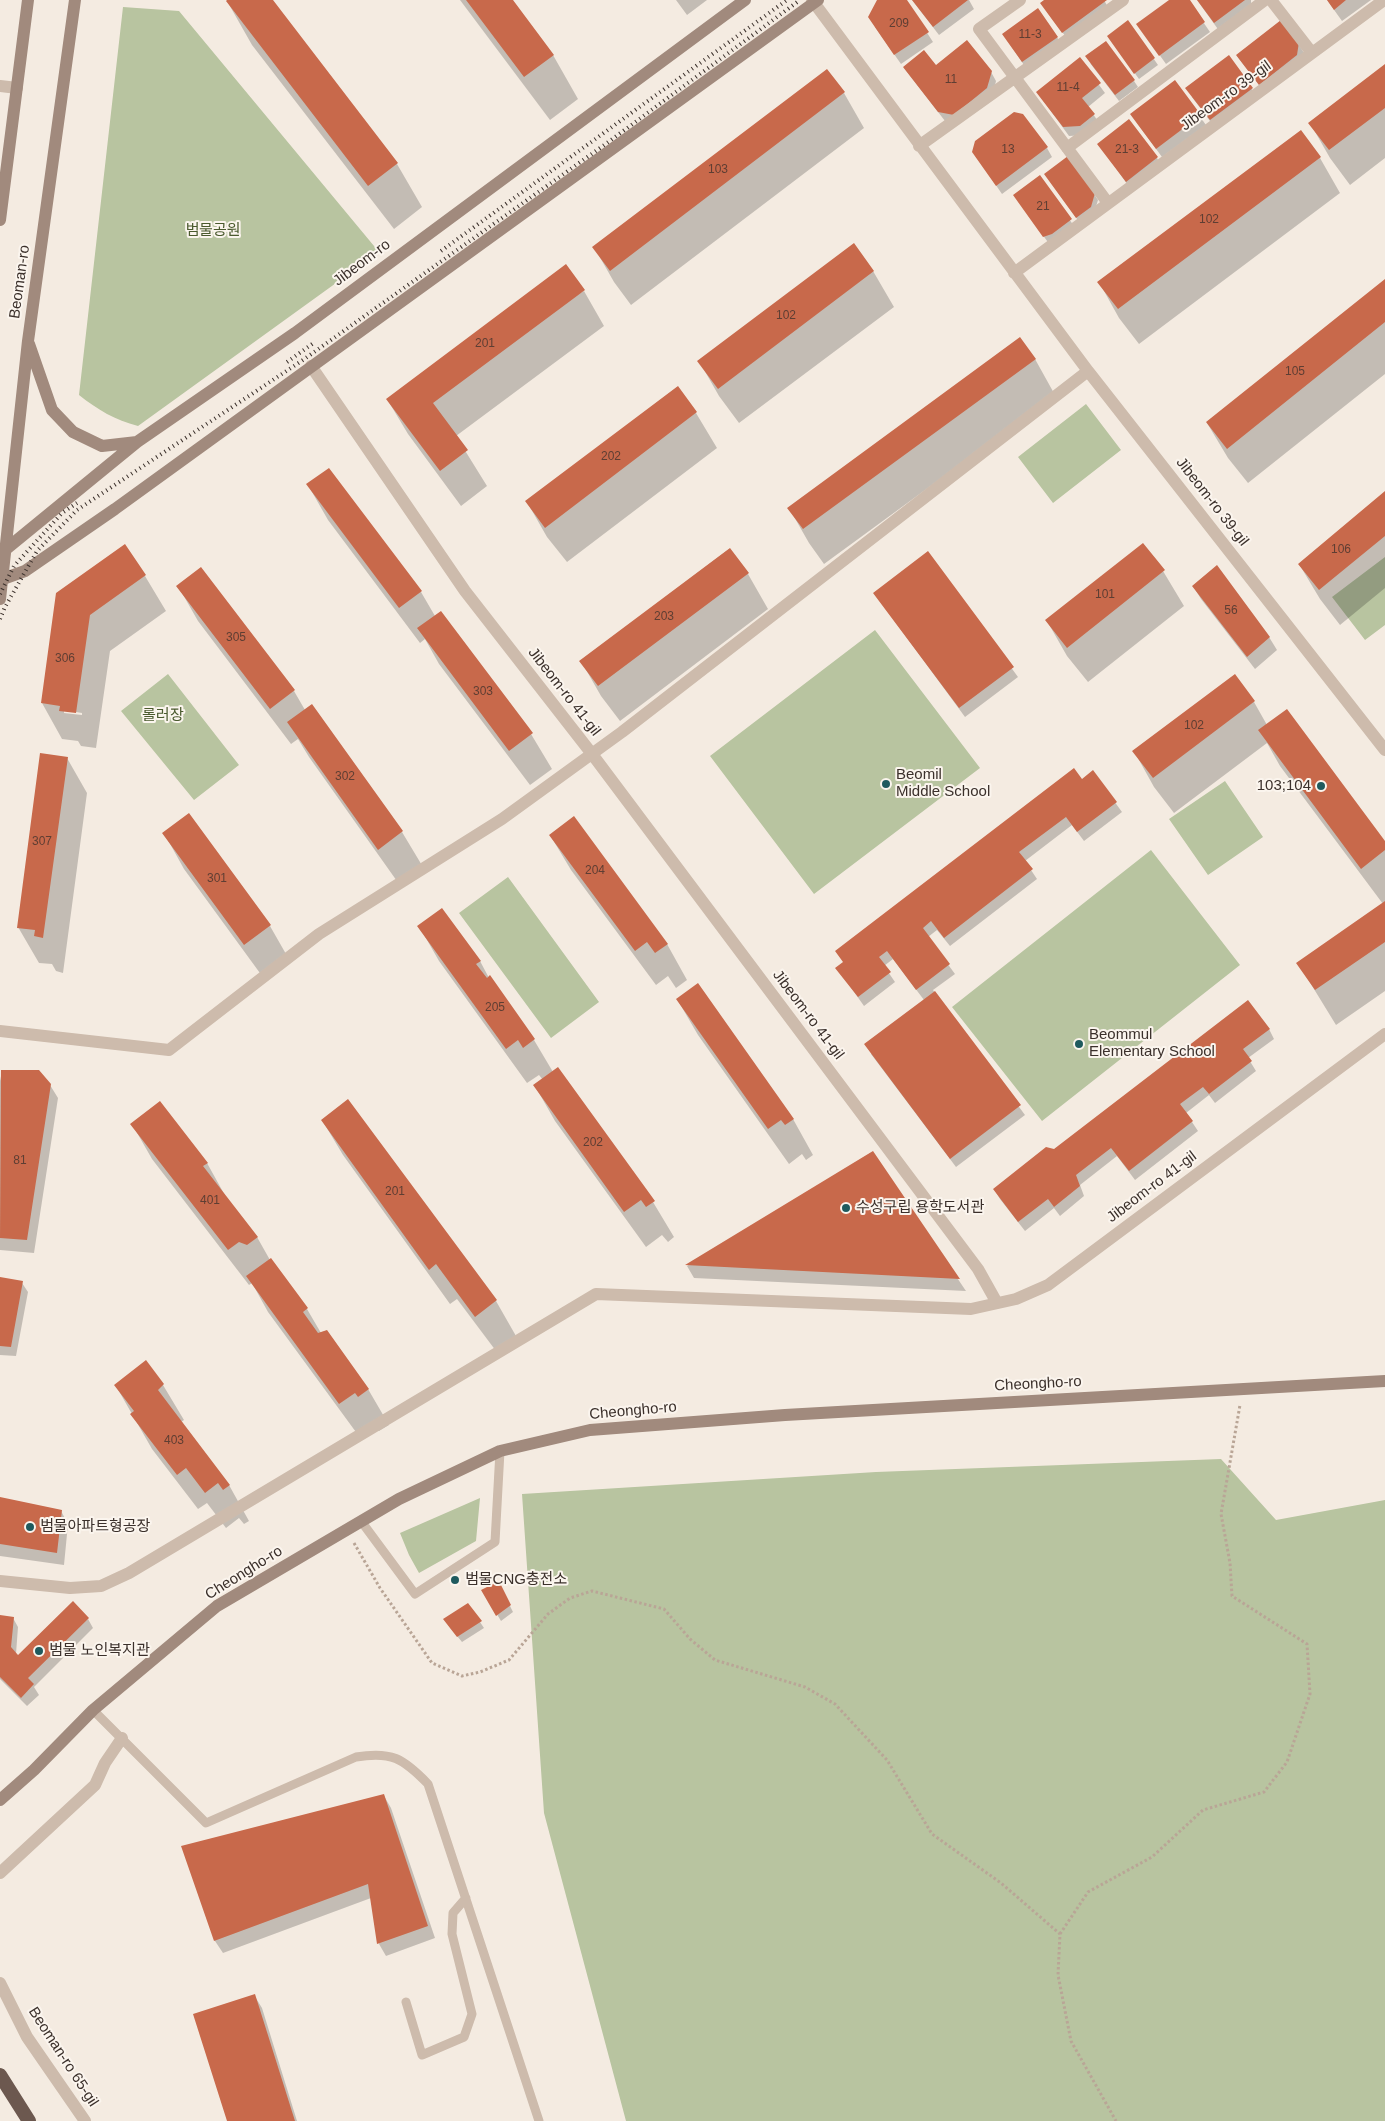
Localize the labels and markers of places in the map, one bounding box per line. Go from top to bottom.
place label: Beomil Middle School [896,766,990,801]
place label: 103;104 [1257,777,1311,795]
marker: Beomil Middle School [880,778,892,790]
marker: 103;104 [1315,780,1327,792]
place label: Beommul Elementary School [1089,1026,1215,1061]
marker: Beommul Elementary School [1073,1038,1085,1050]
place label: 수성구립 용학도서관 [856,1199,984,1217]
marker: 수성구립 용학도서관 [840,1202,852,1214]
place label: 범물아파트형공장 [40,1518,150,1536]
marker: 범물아파트형공장 [24,1521,36,1533]
place label: 범물CNG충전소 [465,1571,567,1589]
marker: 범물CNG충전소 [449,1574,461,1586]
place label: 범물 노인복지관 [49,1642,150,1660]
marker: 범물 노인복지관 [33,1645,45,1657]

